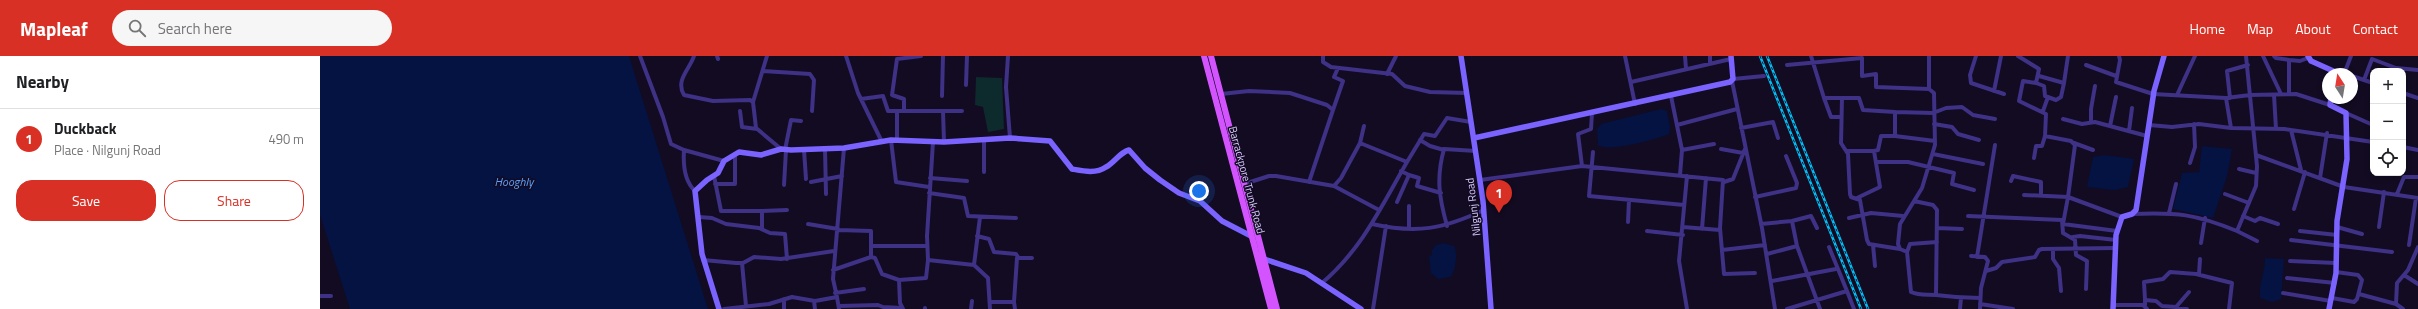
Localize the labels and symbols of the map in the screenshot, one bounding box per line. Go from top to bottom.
north arrow [2322,68,2358,104]
street label: Barrackpore Trunk Road [1225,124,1269,236]
water label: Hooghly [495,172,535,191]
street label: Nilgunj Road [1461,177,1485,237]
pin: 1 [1486,180,1512,213]
your location [1189,181,1209,201]

